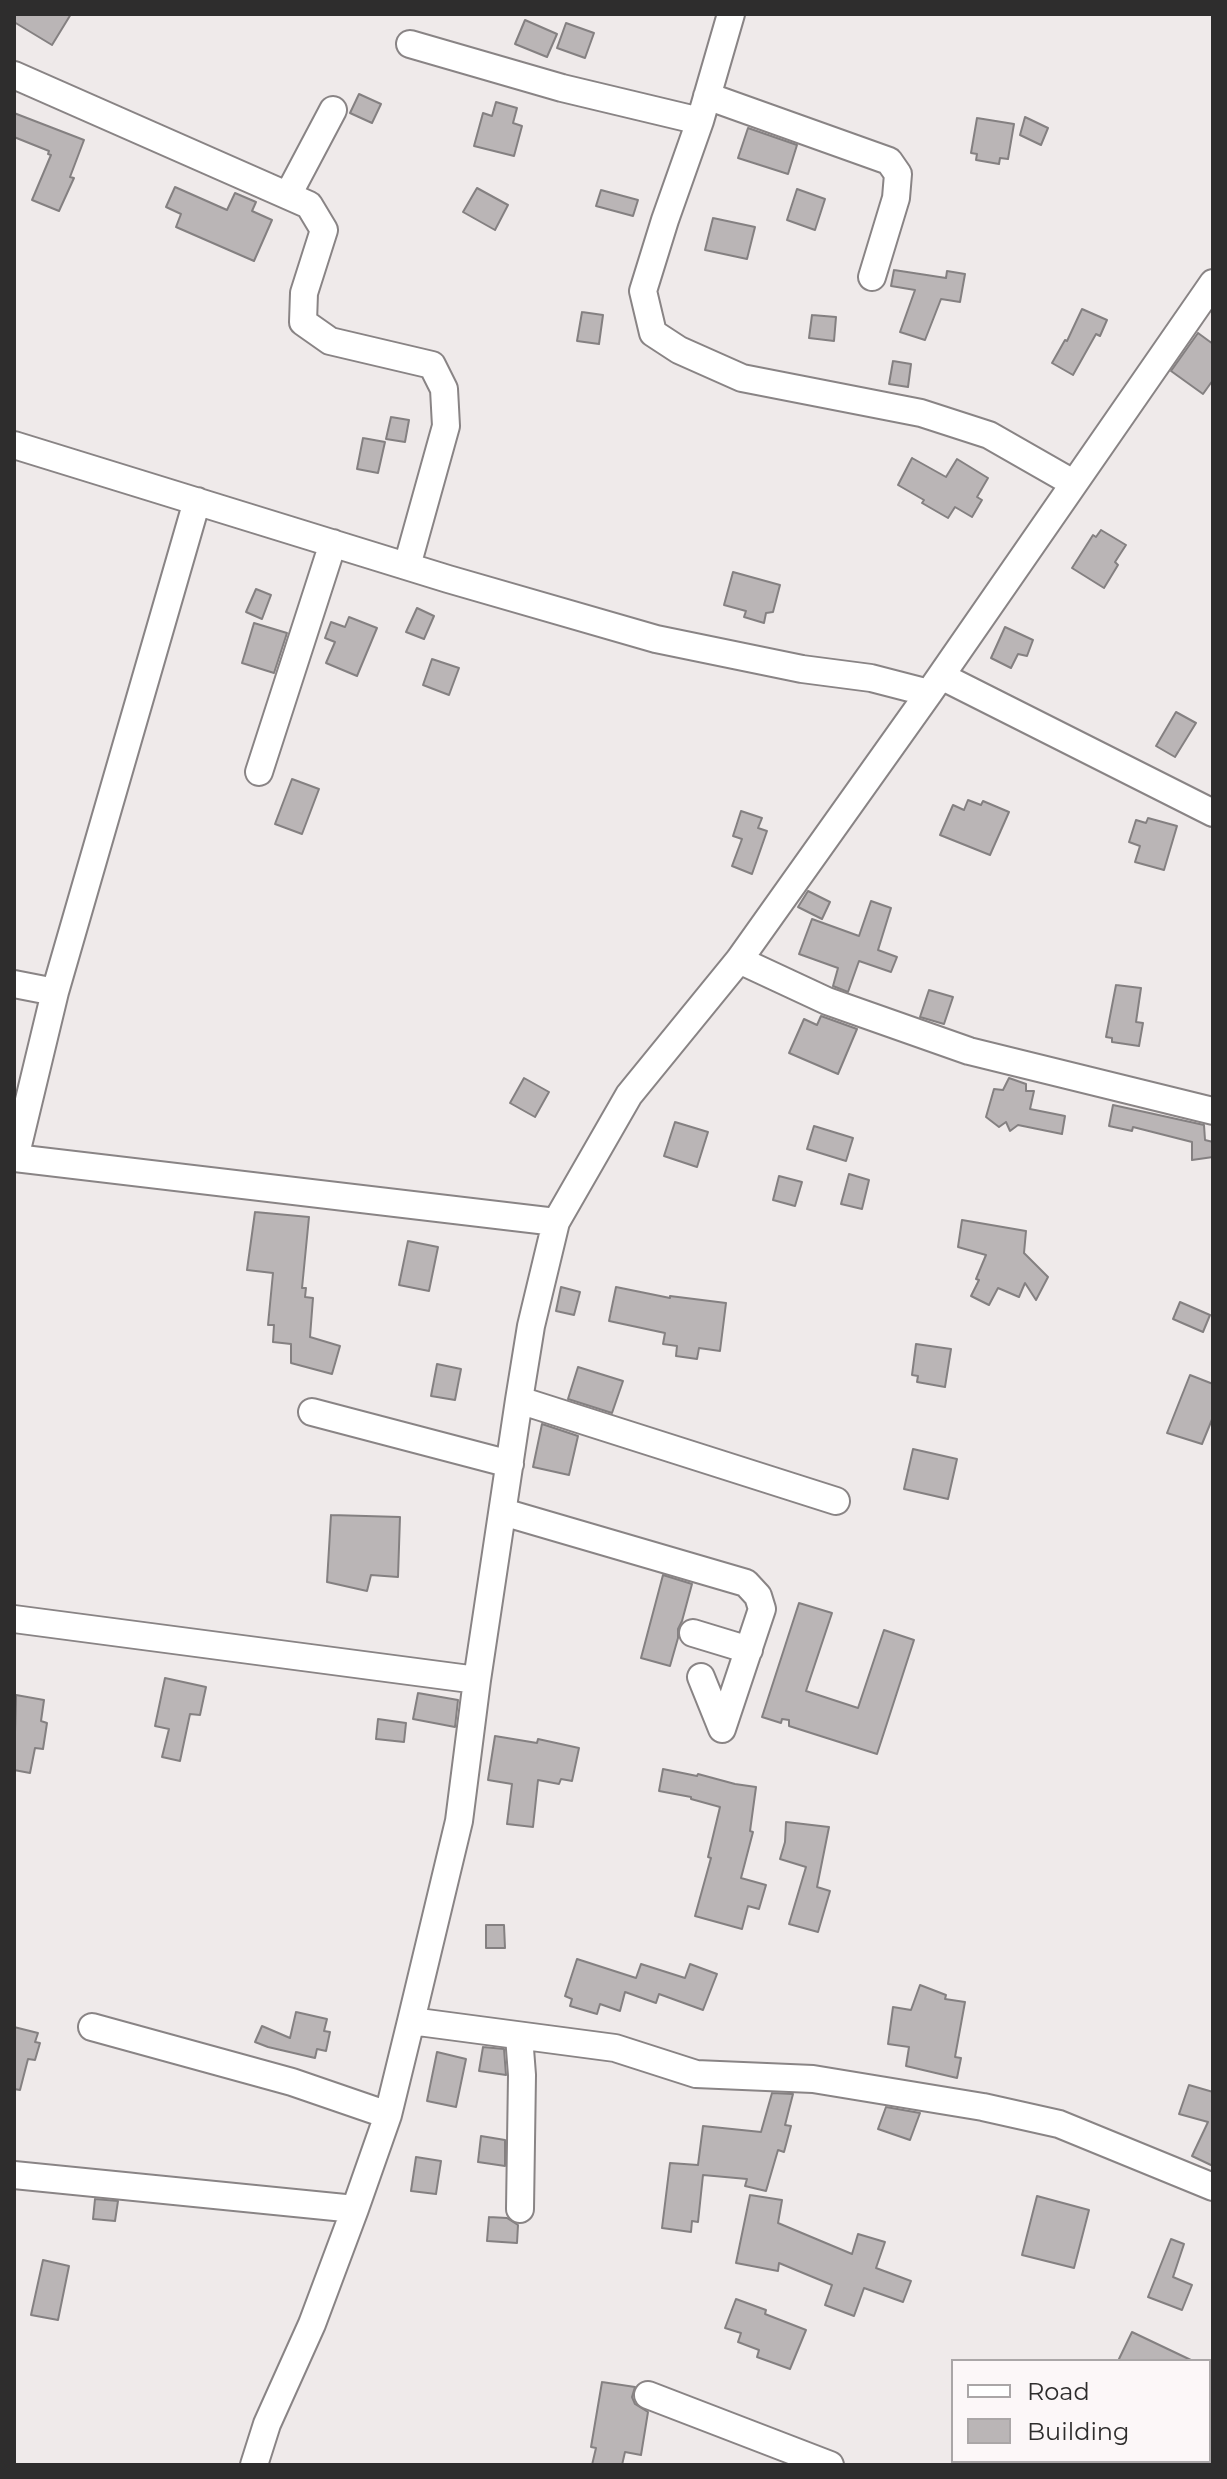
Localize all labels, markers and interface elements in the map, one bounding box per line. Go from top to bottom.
legend [951,2359,1211,2463]
text: Road [1027,2377,1090,2406]
text: Building [1027,2417,1130,2446]

